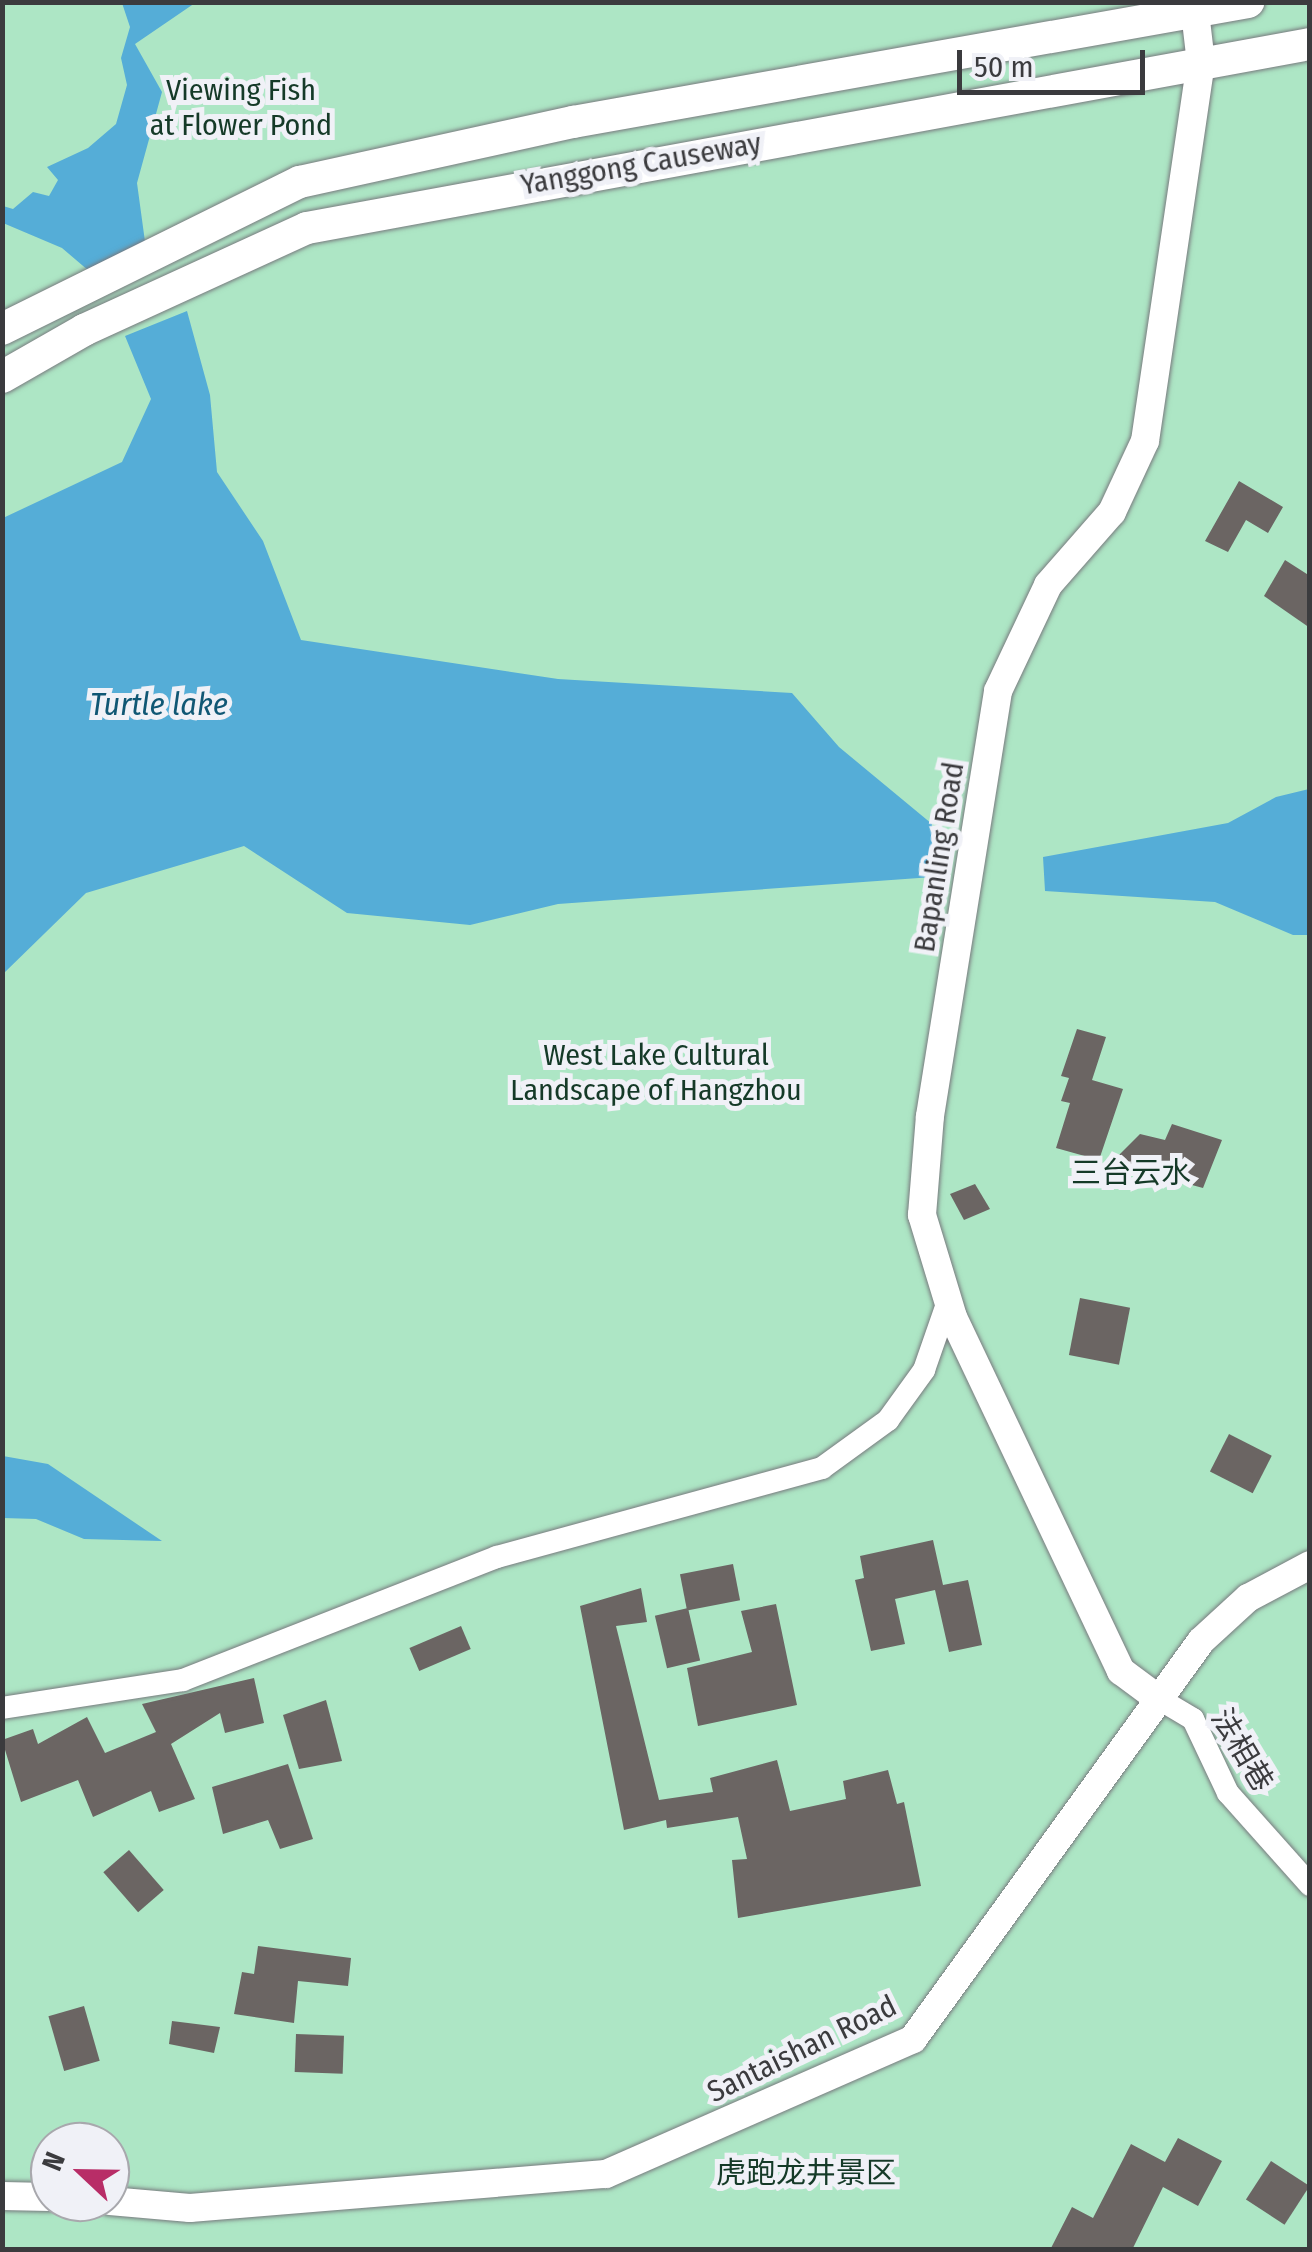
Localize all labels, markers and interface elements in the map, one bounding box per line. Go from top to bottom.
scale bar [962,30,1150,92]
text: 50 m [974,49,1034,85]
park label: Viewing Fish at Flower Pond [150,72,332,142]
street label: Yanggong Causeway [518,125,764,203]
water label: Turtle lake [90,685,228,723]
street label: Bapanling Road [906,759,972,955]
park label: West Lake Cultural Landscape of Hangzhou [510,1037,802,1108]
park label: 三台云水 [1071,1155,1191,1191]
street label: 法相巷 [1203,1702,1281,1798]
street label: Santaishan Road [702,1988,902,2110]
north arrow [30,2122,130,2222]
text: N [35,2147,72,2175]
park label: 虎跑龙井景区 [716,2155,896,2191]

